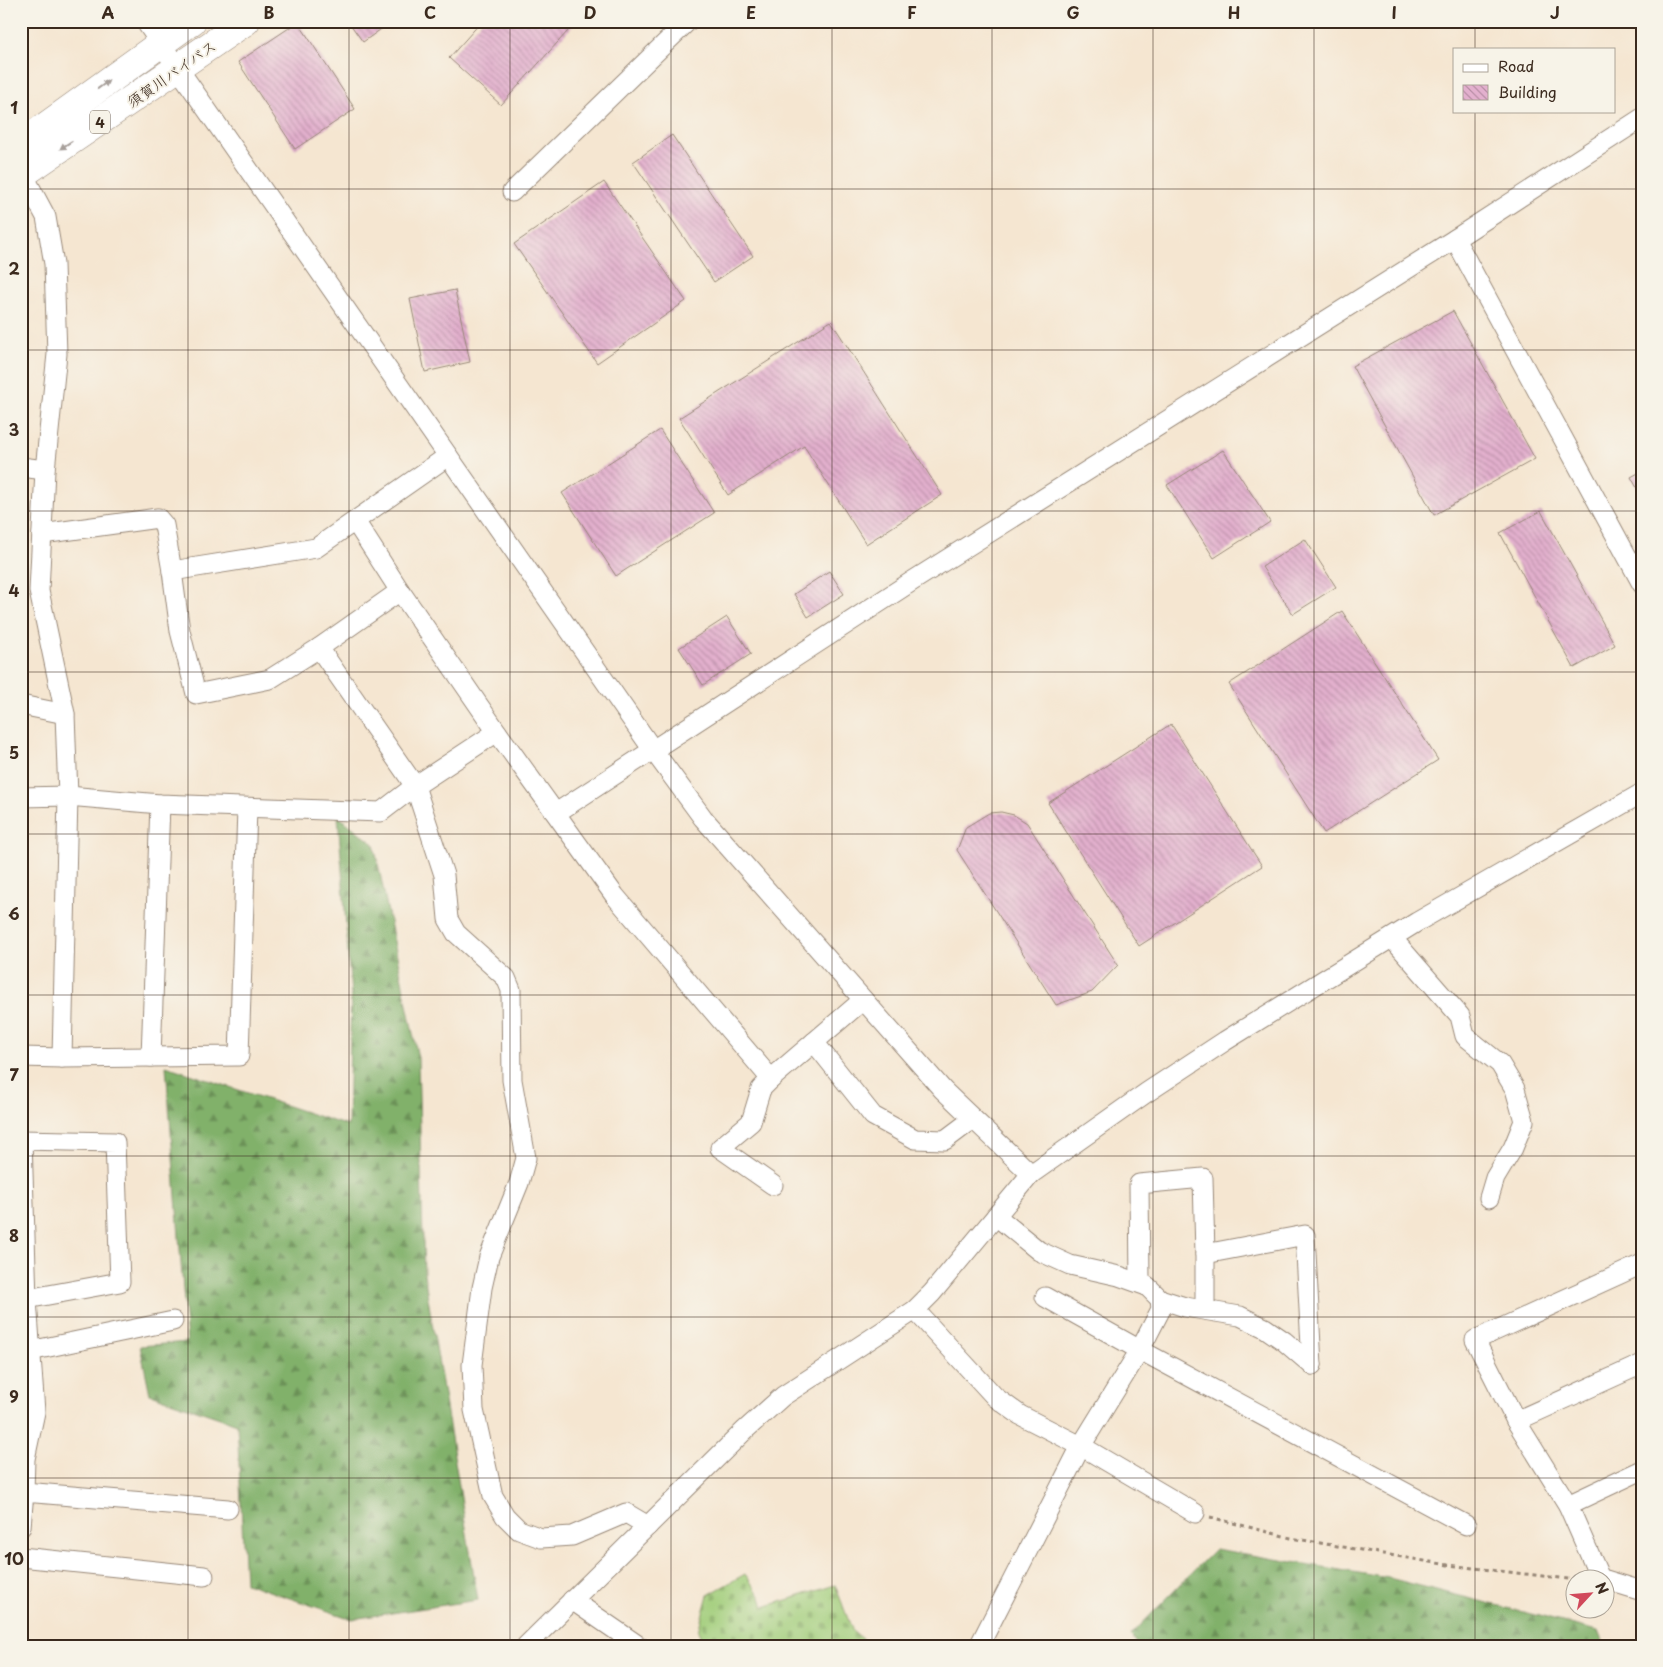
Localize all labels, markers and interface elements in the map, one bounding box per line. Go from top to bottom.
text: A [102,0,115,24]
text: B [264,0,275,24]
text: C [424,0,436,24]
text: D [584,0,596,24]
text: E [746,0,756,24]
text: F [907,0,917,24]
text: G [1066,0,1080,24]
text: H [1228,0,1240,24]
text: I [1391,0,1397,24]
text: J [1550,0,1560,24]
street label: 須賀川バイパス [122,34,220,112]
legend [1453,48,1616,112]
text: Road [1498,54,1534,77]
one-way arrow [96,80,110,90]
text: Building [1498,80,1557,103]
text: 1 [10,95,18,119]
road number: 4 [90,110,110,134]
one-way arrow [60,140,73,150]
text: 2 [8,256,20,280]
text: 3 [9,417,19,441]
text: 4 [9,578,20,602]
text: 5 [9,740,19,764]
text: 6 [8,901,20,925]
text: 7 [9,1062,19,1086]
text: 8 [9,1223,19,1247]
text: 9 [9,1384,19,1408]
text: 10 [4,1546,24,1570]
north arrow [1566,1570,1616,1620]
text: N [1590,1578,1614,1598]

